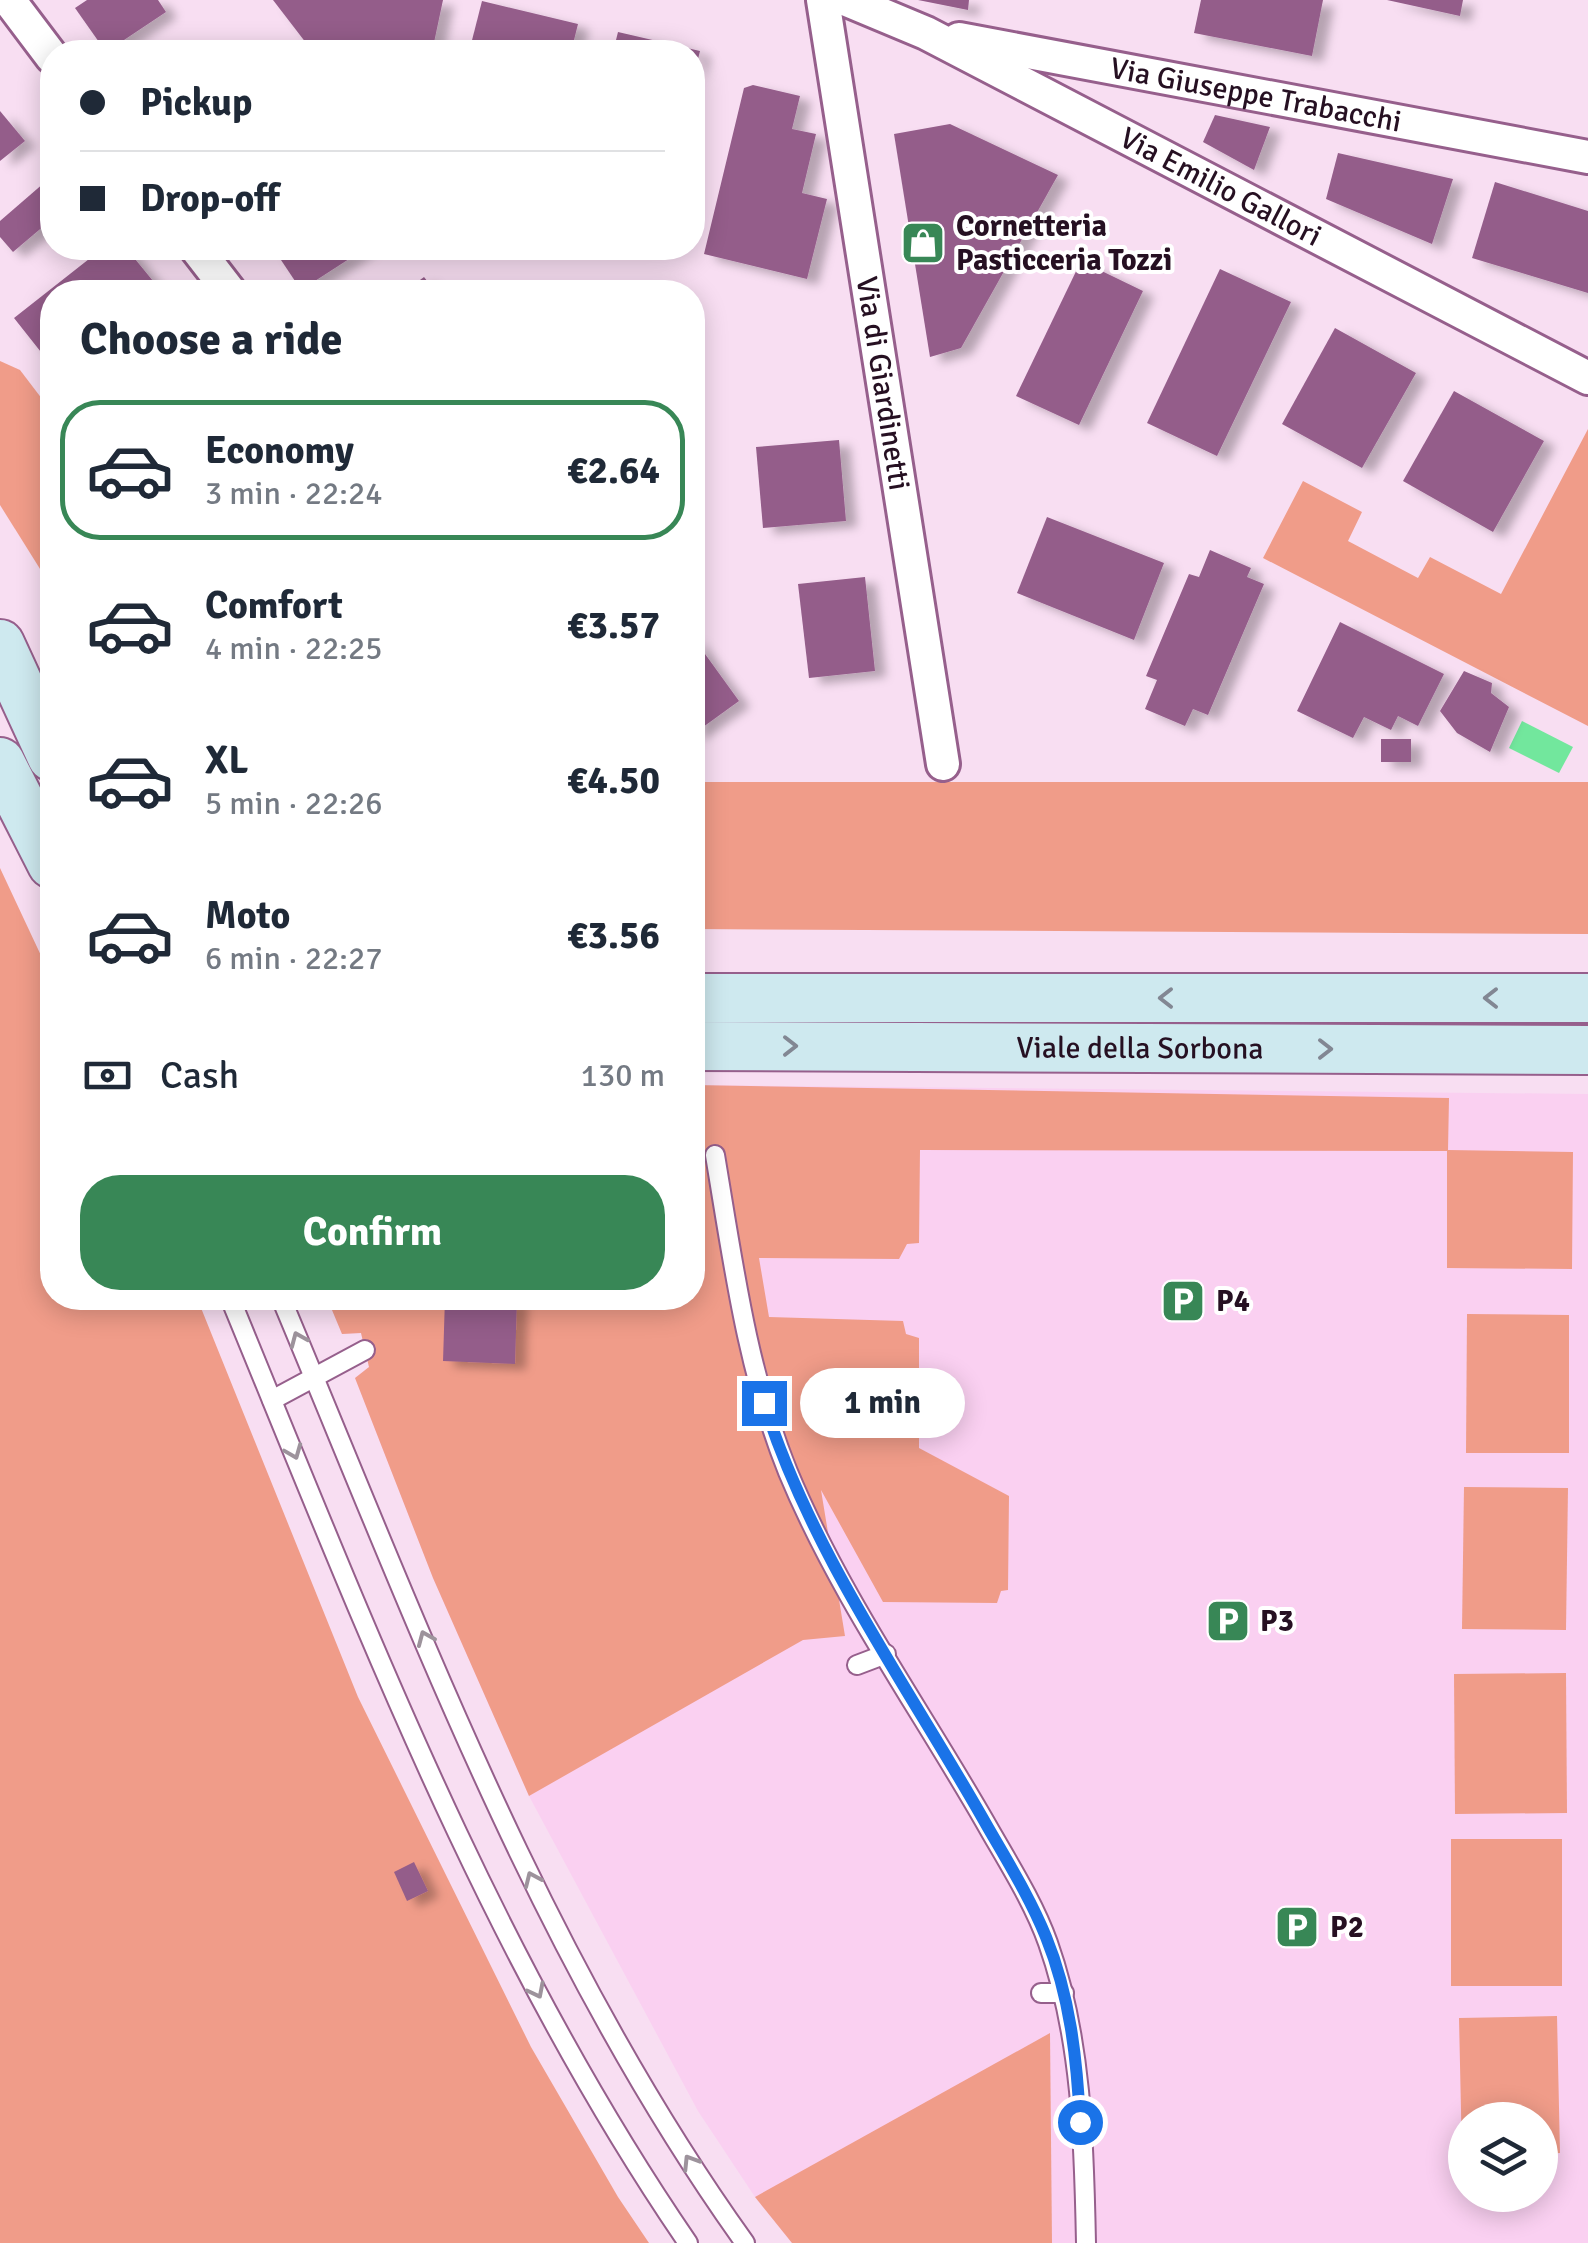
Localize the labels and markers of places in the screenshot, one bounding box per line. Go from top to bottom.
place label: Cornetteria Pasticceria Tozzi [956,208,1172,279]
shop icon: Cornetteria Pasticceria Tozzi [900,220,946,266]
parking icon: P4 [1160,1278,1206,1324]
place label: P4 [1216,1283,1250,1320]
parking icon: P3 [1205,1598,1251,1644]
place label: P3 [1260,1603,1294,1640]
parking icon: P2 [1274,1904,1320,1950]
place label: P2 [1330,1909,1364,1946]

